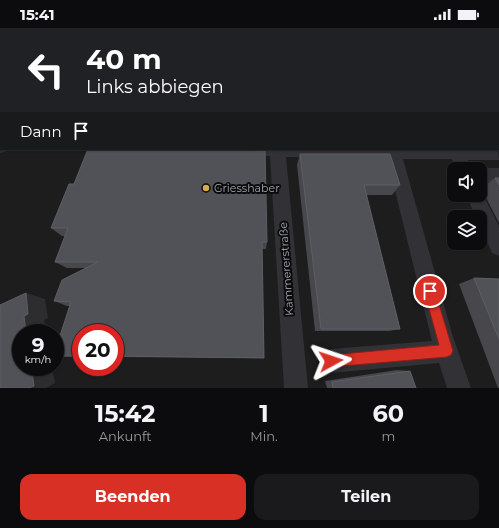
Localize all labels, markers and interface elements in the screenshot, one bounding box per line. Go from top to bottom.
text: 15:41 [20,5,55,24]
text: 40 m [86,42,162,76]
icon: left [20,44,72,96]
text: Links abbiegen [86,76,224,98]
icon: arrive [70,120,92,142]
text: Dann [20,122,62,141]
map controls [447,162,487,250]
button: sound [447,162,487,202]
place label: Griesshaber [214,181,280,195]
marker: Griesshaber [201,183,211,193]
button: layers [447,210,487,250]
street label: Kammererstraße [276,221,296,316]
pin [413,274,447,308]
icon: arrive [419,280,441,302]
speed limit sign: 20 [72,324,124,376]
text: 9 [32,333,44,357]
position arrow [310,340,352,382]
text: km/h [25,353,51,366]
text: 15:42 [95,399,155,428]
text: 1 [259,399,269,428]
text: 60 [373,399,404,428]
text: Ankunft [99,428,152,444]
text: Min. [250,428,278,444]
text: m [381,428,395,444]
button: Beenden [20,474,246,520]
button: Teilen [254,474,479,520]

